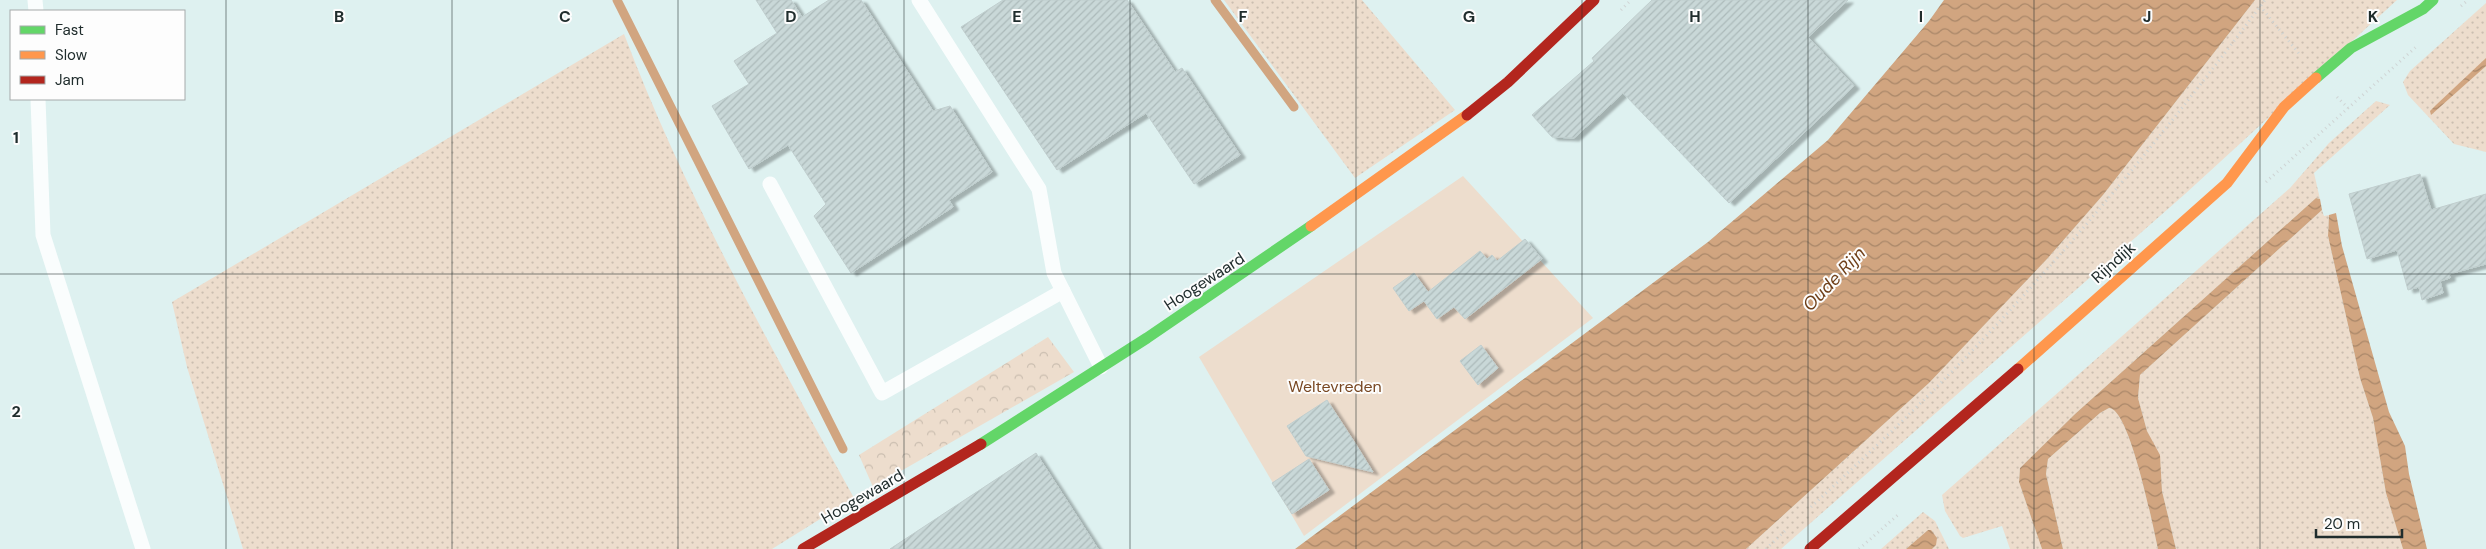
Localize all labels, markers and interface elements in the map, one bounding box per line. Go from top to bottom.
text: B [334,6,344,27]
text: C [559,6,571,27]
text: D [785,6,797,27]
text: E [1012,6,1022,27]
text: F [1239,6,1248,27]
text: G [1463,6,1475,27]
text: H [1689,6,1701,27]
text: I [1919,6,1923,27]
text: J [2143,6,2151,27]
text: K [2368,6,2379,27]
legend [10,10,185,100]
text: Fast [55,20,84,40]
text: Slow [55,45,88,65]
text: Jam [55,70,84,90]
text: 1 [13,127,19,148]
street label: Rijndijk [2087,237,2140,288]
water label: Oude Rijn [1797,242,1871,316]
street label: Hoogewaard [1160,248,1249,315]
park label: Weltevreden [1288,376,1382,397]
text: 2 [11,401,21,422]
street label: Hoogewaard [817,464,907,528]
scale bar [2316,506,2402,538]
text: 20 m [2324,514,2360,534]

